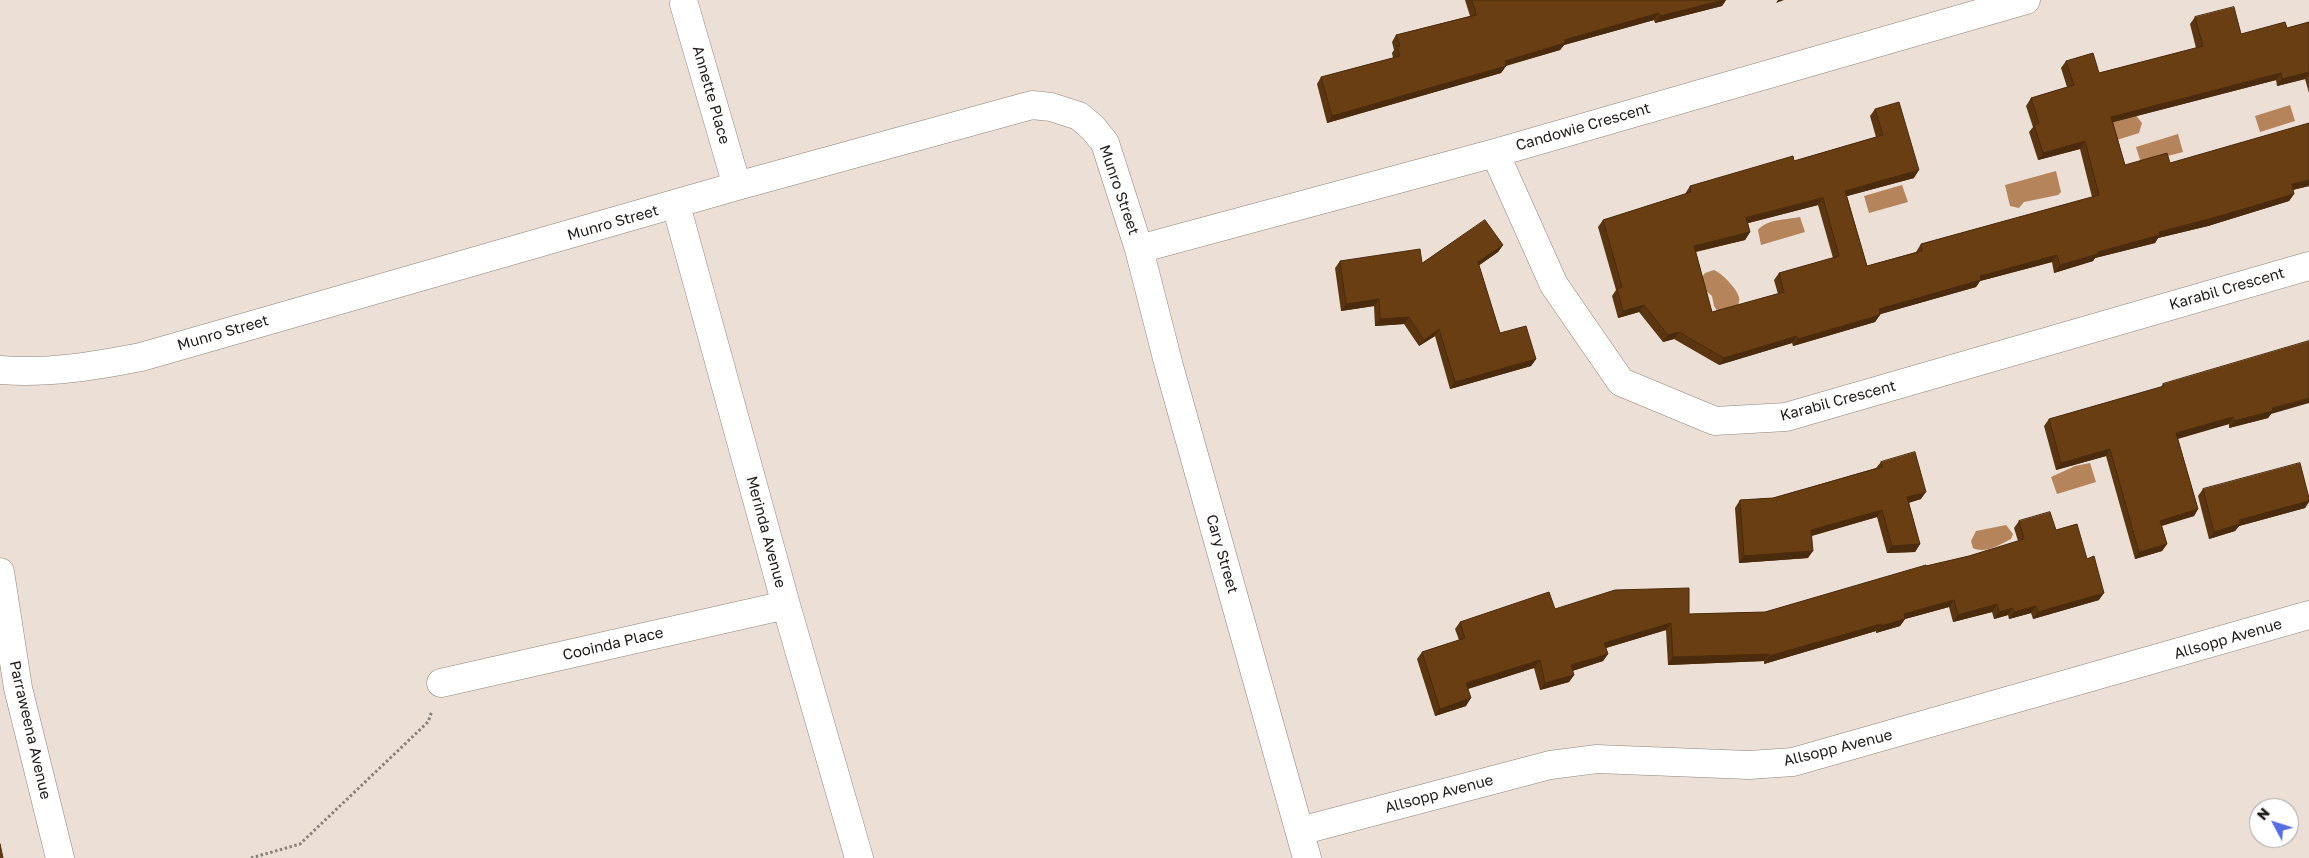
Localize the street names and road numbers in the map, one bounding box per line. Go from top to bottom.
street label: Annette Place [688,44,734,146]
street label: Candowie Crescent [1514,99,1652,155]
street label: Munro Street [1095,143,1143,237]
street label: Munro Street [565,201,661,245]
street label: Karabil Crescent [2167,264,2287,314]
street label: Munro Street [175,311,271,355]
street label: Karabil Crescent [1778,377,1898,425]
street label: Merinda Avenue [742,474,790,590]
street label: Cary Street [1202,512,1242,596]
street label: Allsopp Avenue [2172,615,2284,663]
street label: Cooinda Place [561,624,665,664]
street label: Parraweena Avenue [5,659,55,801]
street label: Allsopp Avenue [1782,726,1894,770]
street label: Allsopp Avenue [1383,771,1495,817]

